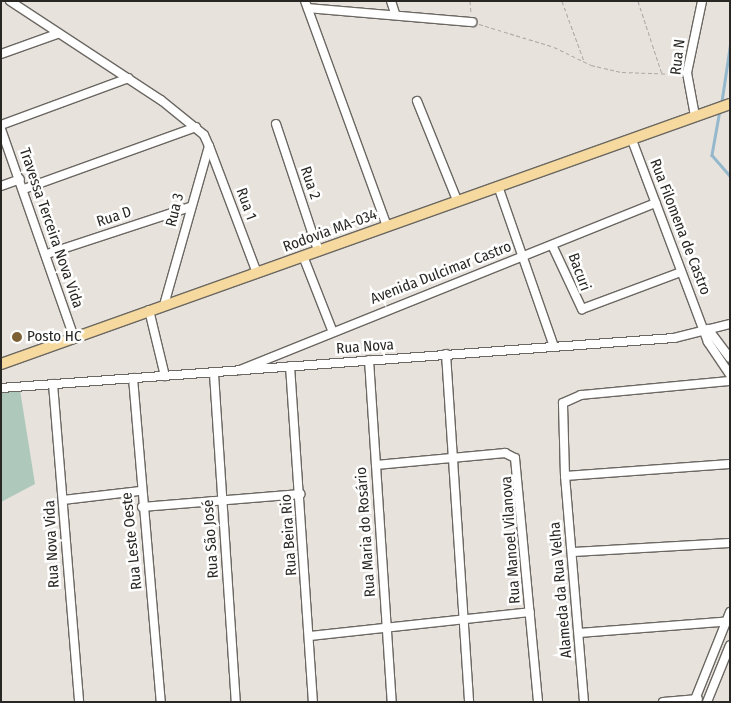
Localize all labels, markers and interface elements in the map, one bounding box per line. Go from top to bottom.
street label: Rua N [667,38,689,76]
street label: Travessa Terceira Nova Vida [15,146,87,310]
street label: Rua Filomena de Castro [646,157,714,297]
street label: Rua 2 [296,164,324,202]
street label: Rua 1 [232,186,260,222]
street label: Rua 3 [162,191,188,229]
street label: Rua D [94,203,134,231]
street label: Rodovia MA-034 [281,206,379,256]
street label: Avenida Dulcimar Castro [368,238,514,308]
street label: Bacuri [564,251,594,293]
place label: Posto HC [27,328,81,346]
marker: Posto HC [11,331,23,343]
street label: Rua Nova [336,336,394,358]
street label: Rua Maria do Rosário [352,466,380,598]
street label: Rua Manoel Vilanova [498,476,524,604]
street label: Rua Leste Oeste [118,491,146,591]
street label: Rua Beira Rio [277,494,301,576]
street label: Rua São José [199,499,223,579]
street label: Rua Nova Vida [41,500,63,588]
street label: Alameda da Rua Velha [546,521,576,659]

